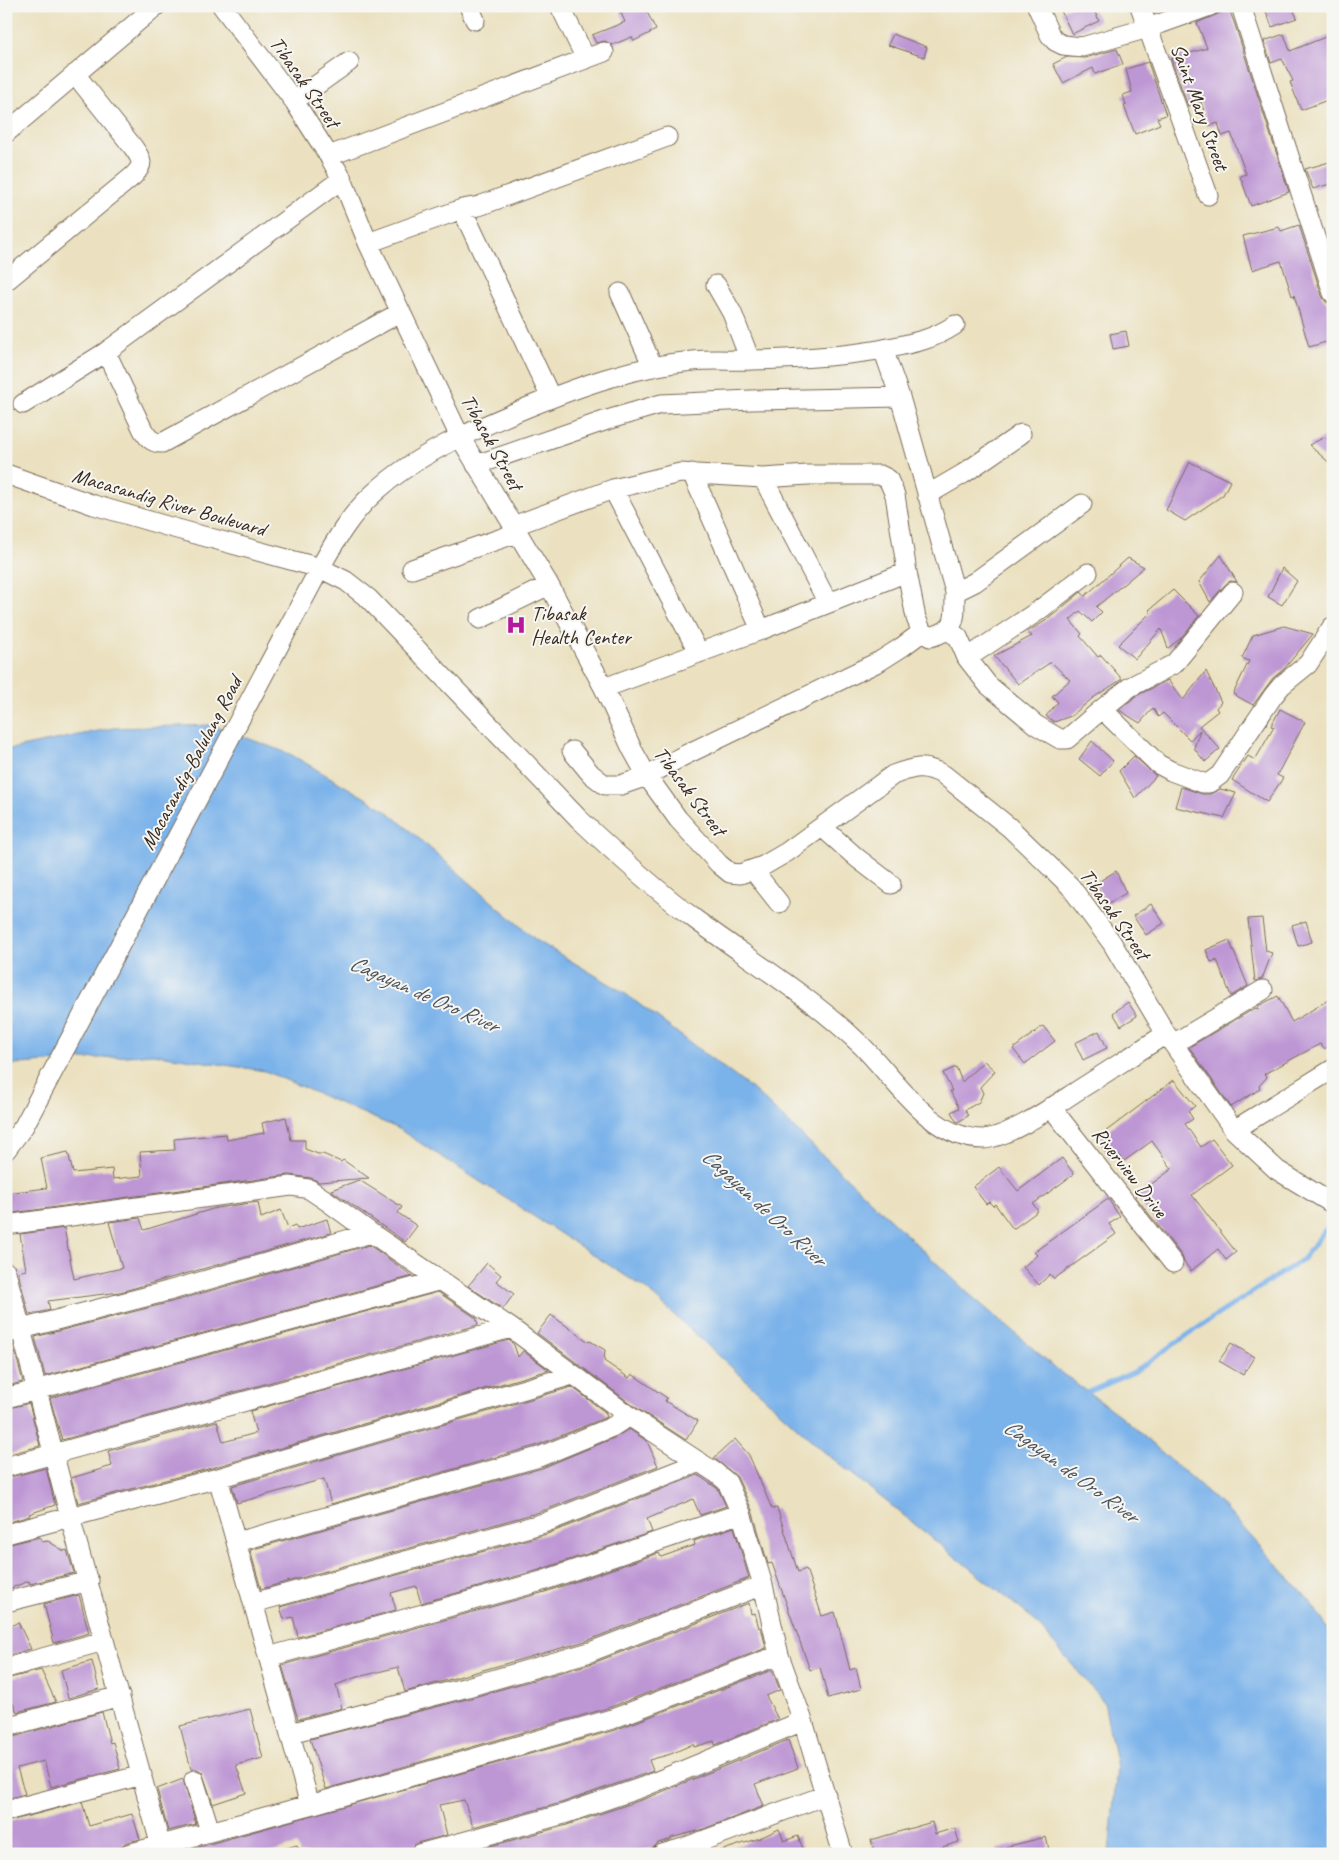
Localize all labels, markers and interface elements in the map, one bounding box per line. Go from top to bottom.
street label: Tibasak Street [264,31,348,135]
street label: Saint Mary Street [1165,40,1236,176]
street label: Tibasak Street [455,390,530,497]
street label: Macasandig River Boulevard [69,462,272,543]
place label: Tibasak Health Center [531,600,632,650]
hospital icon: Tibasak Health Center [505,614,527,636]
street label: Macasandig-Balulang Road [134,669,249,854]
street label: Tibasak Street [648,741,734,843]
street label: Tibasak Street [1074,863,1158,967]
water label: Cagayan de Oro River [345,949,506,1041]
street label: Riverview Drive [1087,1122,1174,1223]
water label: Cagayan de Oro River [696,1142,835,1274]
water label: Cagayan de Oro River [998,1413,1147,1532]

